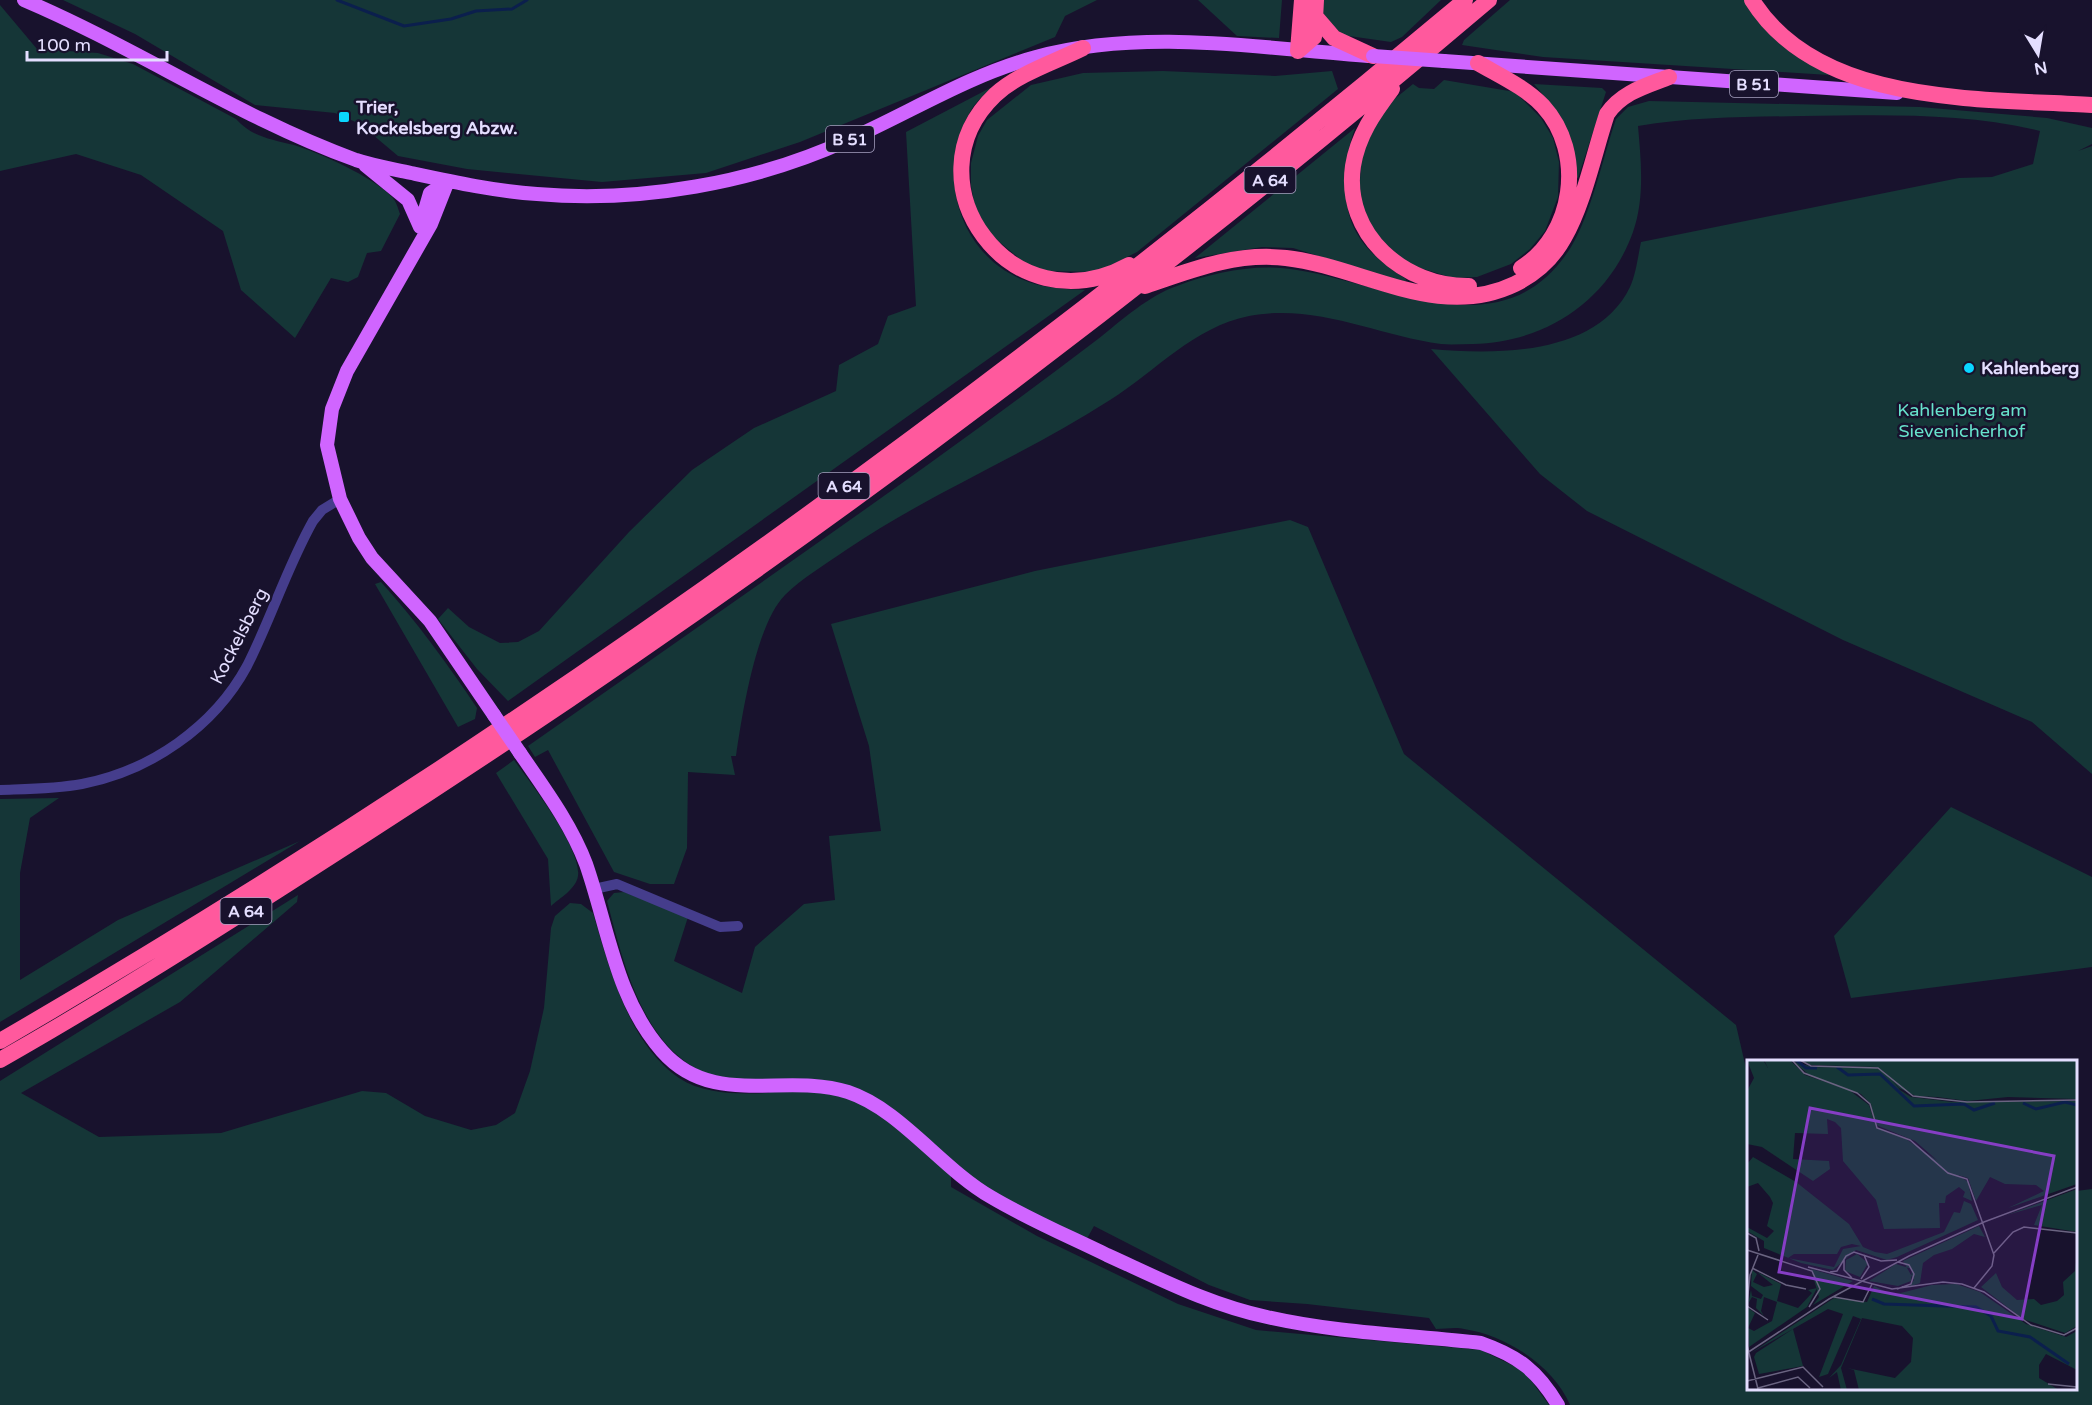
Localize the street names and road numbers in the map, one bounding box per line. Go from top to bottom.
road number: B 51 [1730,71,1778,97]
road number: B 51 [826,126,874,152]
road number: A 64 [1244,167,1296,193]
road number: A 64 [818,473,870,499]
street label: Kockelsberg [205,584,273,688]
road number: A 64 [220,898,272,924]

